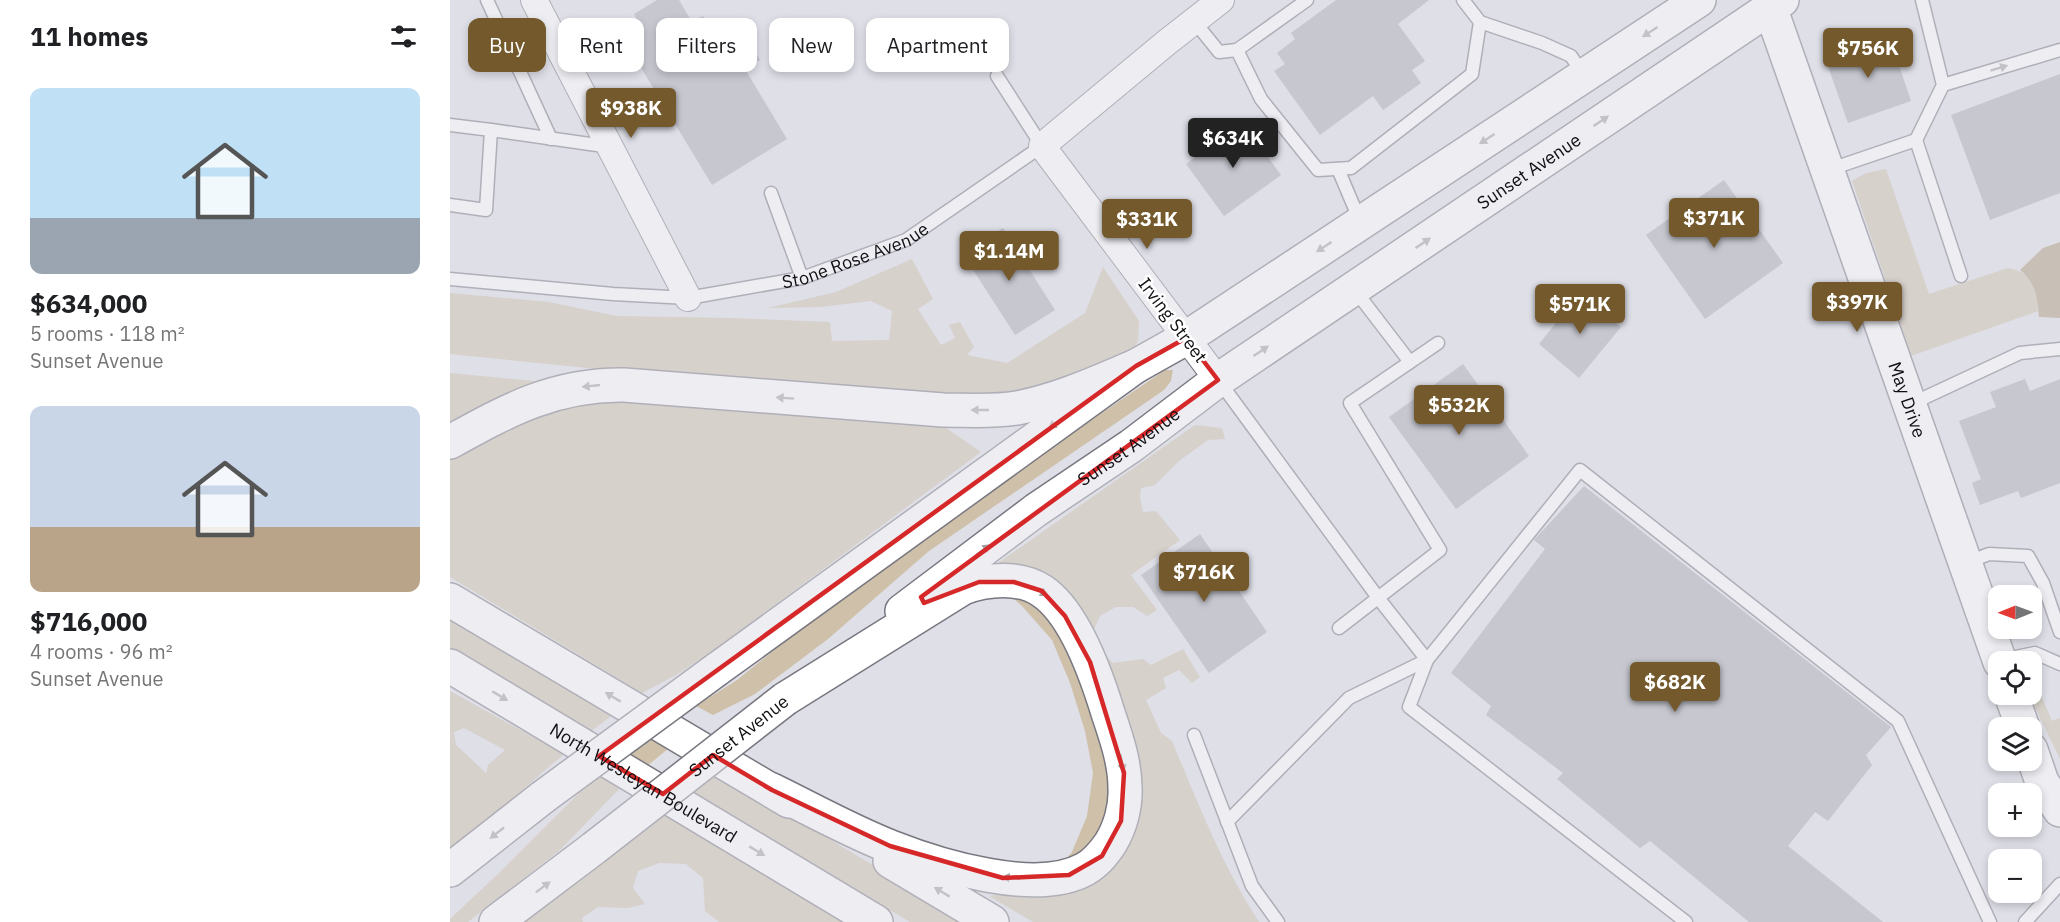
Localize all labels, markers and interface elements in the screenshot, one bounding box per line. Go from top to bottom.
chip: Buy [468,18,546,72]
chip: Rent [558,18,644,72]
chip: Filters [656,18,757,72]
chip: New [769,18,854,72]
chip: Apartment [866,18,1009,72]
text: 11 homes [30,19,148,53]
icon: filters [387,20,420,53]
one-way arrow [1642,26,1658,37]
pin: $756K [1826,28,1910,79]
text: $756K [1837,34,1899,61]
one-way arrow [1990,63,2008,72]
pin: $938K [589,88,673,139]
text: $938K [600,94,662,121]
one-way arrow [1593,115,1609,127]
pin: $634K [1191,118,1275,169]
text: $634K [1202,124,1264,151]
icon: home [171,127,279,235]
street label: Sunset Avenue [1472,128,1585,214]
one-way arrow [1479,134,1495,145]
pin: $371K [1672,198,1756,249]
pin: $331K [1105,199,1189,250]
text: $371K [1683,204,1745,231]
text: $331K [1116,205,1178,232]
street label: Stone Rose Avenue [780,217,933,293]
pin: $1.14M [960,231,1058,282]
text: $1.14M [974,237,1044,264]
one-way arrow [1414,237,1431,248]
one-way arrow [1316,241,1332,252]
street label: Irving Street [1134,273,1212,367]
pin: $397K [1815,282,1899,333]
pin: $571K [1538,284,1622,335]
text: $634,000 [30,286,147,320]
text: $397K [1826,288,1888,315]
text: $571K [1549,290,1611,317]
text: 5 rooms · 118 m² [30,320,185,347]
one-way arrow [1252,345,1268,357]
text: Sunset Avenue [30,347,164,374]
street label: May Drive [1884,358,1932,441]
one-way arrow [581,381,600,391]
pin: $532K [1417,385,1501,436]
text: $532K [1428,391,1490,418]
one-way arrow [776,393,795,403]
street label: Sunset Avenue [1073,402,1184,490]
one-way arrow [970,405,989,415]
one-way arrow [1049,417,1065,429]
icon: home [171,445,279,553]
one-way arrow [974,544,990,556]
pin: $716K [1162,552,1246,603]
text: $716K [1173,558,1235,585]
north arrow [1988,585,2042,639]
map controls [1988,585,2042,903]
one-way arrow [1032,586,1048,597]
text: $716,000 [30,604,147,638]
text: 4 rooms · 96 m² [30,638,173,665]
button: locate [1988,651,2042,705]
pin: $682K [1633,662,1717,713]
text: Sunset Avenue [30,665,164,692]
text: $682K [1644,668,1706,695]
street label: Sunset Avenue [684,689,793,782]
one-way arrow [492,691,508,702]
one-way arrow [605,691,621,702]
street label: North Wesleyan Boulevard [546,717,742,847]
button: layers [1988,717,2042,771]
one-way arrow [1118,754,1127,773]
button: + [1988,783,2042,837]
one-way arrow [489,826,504,838]
one-way arrow [749,845,765,856]
button: − [1988,849,2042,903]
one-way arrow [1001,873,1020,883]
one-way arrow [535,881,550,893]
one-way arrow [933,887,950,897]

